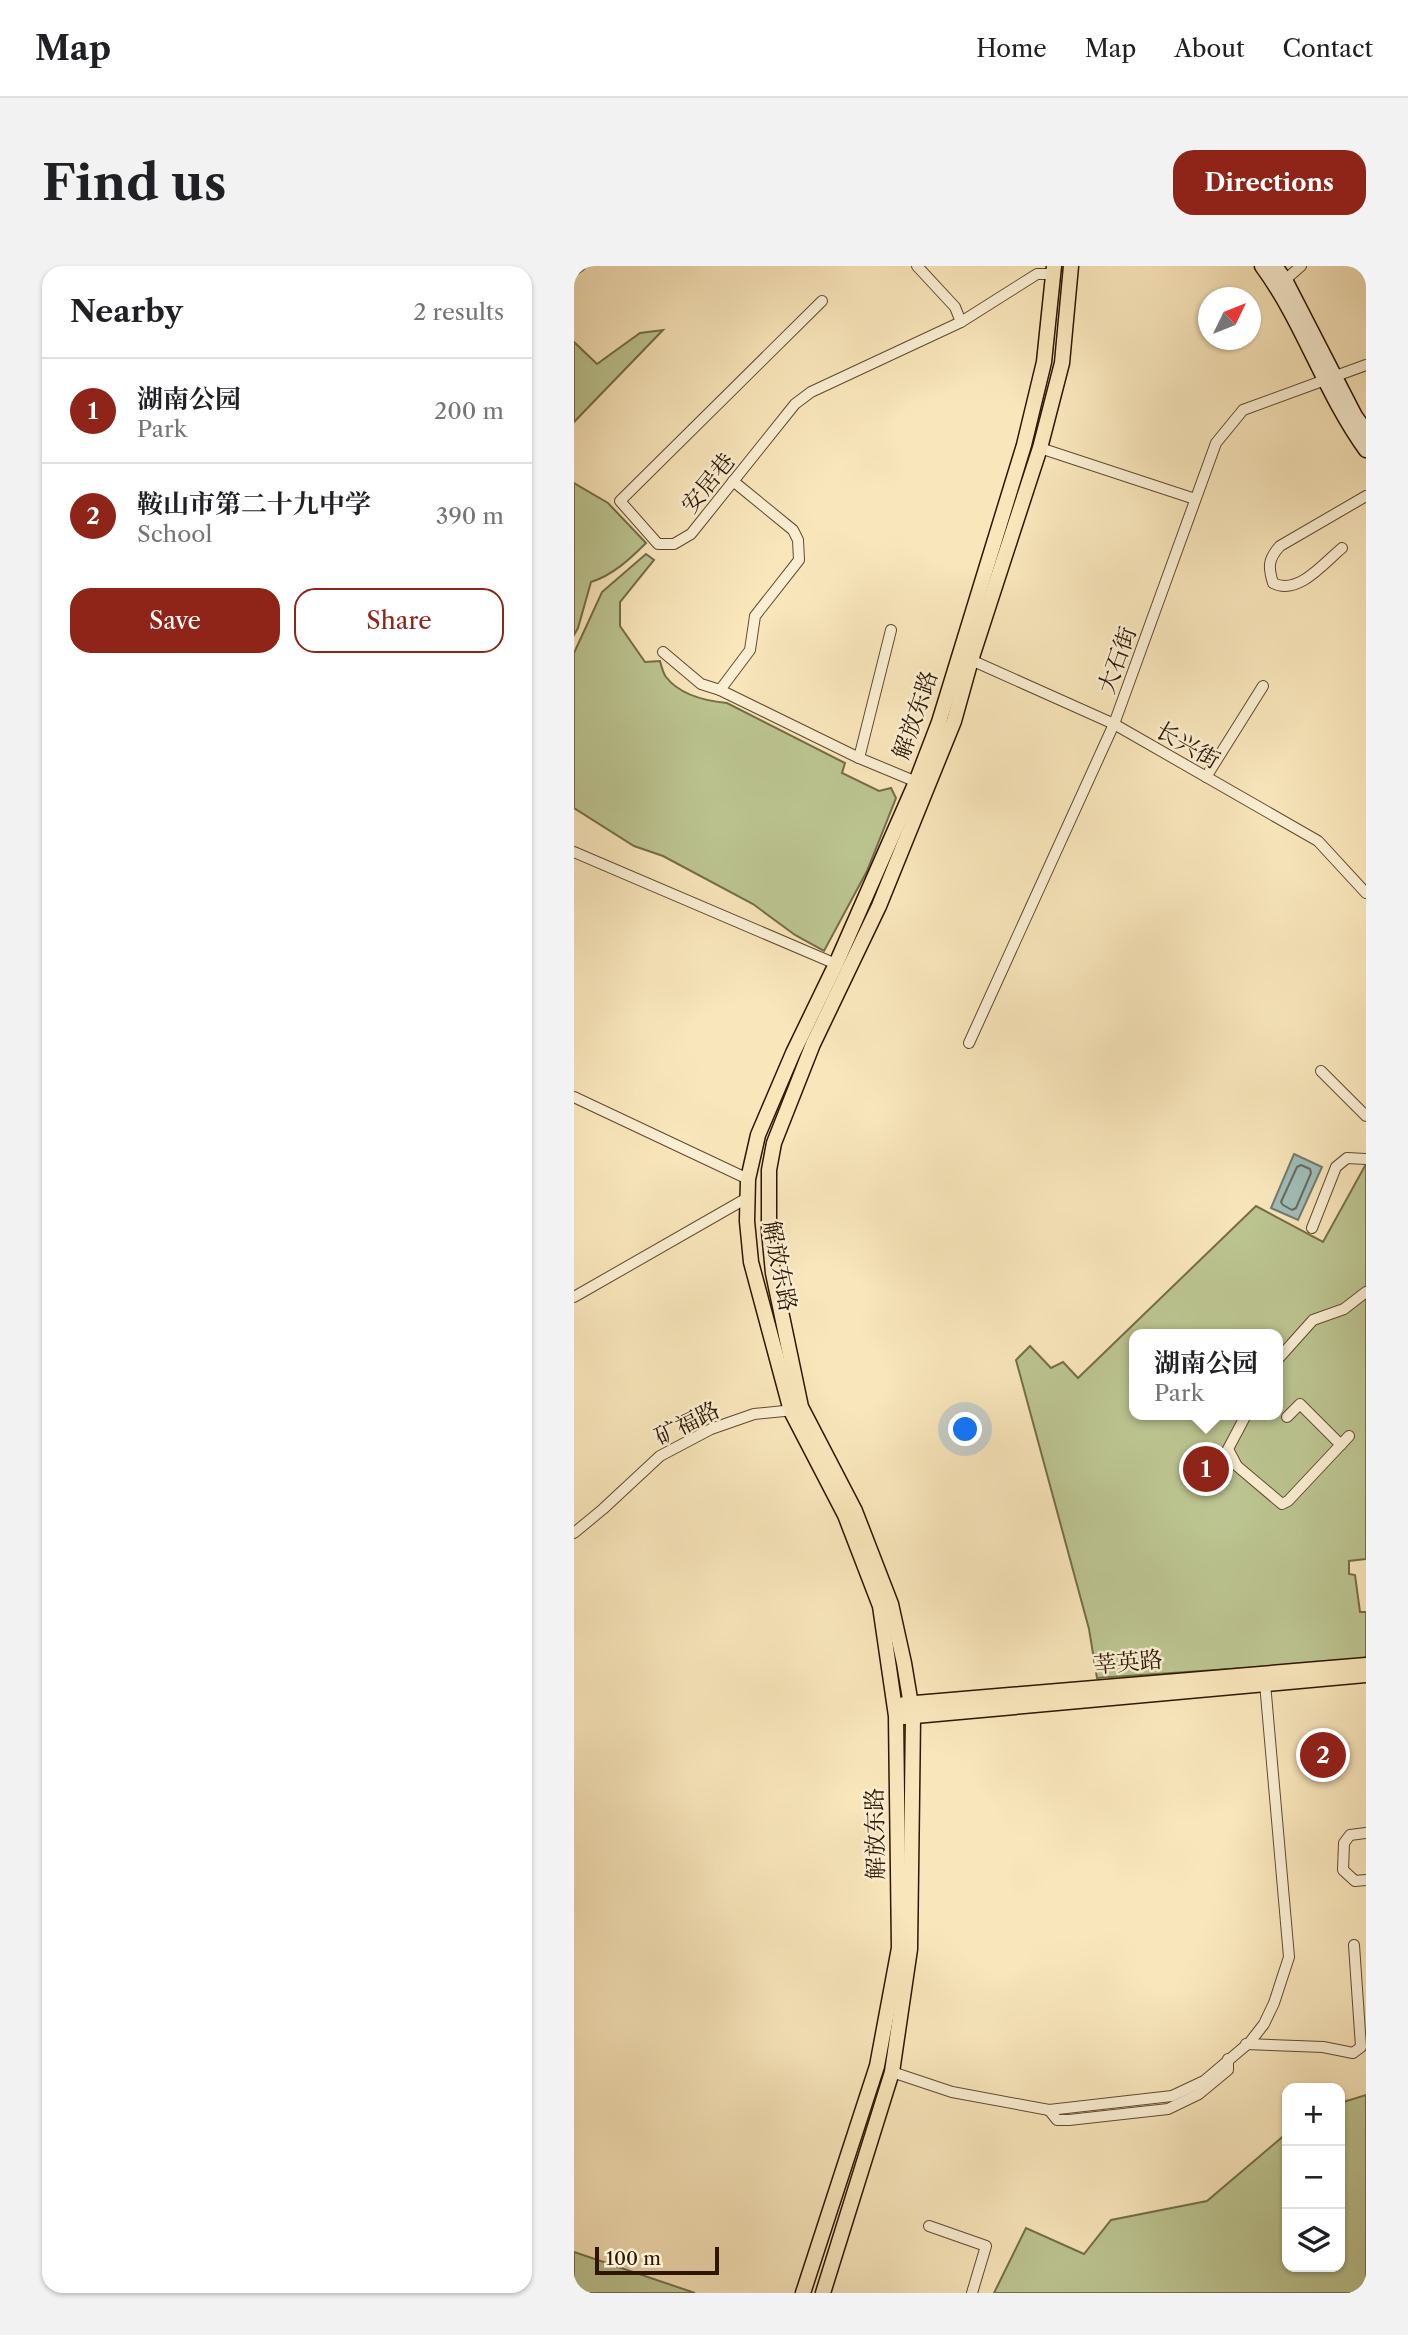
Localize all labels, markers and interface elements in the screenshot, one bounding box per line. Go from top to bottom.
text: Map [35,28,111,69]
text: Home [976,34,1047,63]
text: Map [1085,34,1136,63]
text: About [1174,34,1245,63]
text: Contact [1283,34,1373,63]
button: Directions [1173,150,1366,215]
text: Find us [42,152,226,213]
north arrow [1198,287,1261,350]
text: Nearby [70,293,183,330]
text: 2 results [413,298,504,326]
text: 湖南公园 [137,383,241,415]
text: 1 [88,397,98,425]
text: 200 m [434,397,504,425]
text: Park [137,415,187,443]
street label: 安居巷 [675,447,741,519]
text: 鞍山市第二十九中学 [137,488,371,520]
text: 2 [86,502,100,530]
text: 390 m [436,502,504,530]
text: School [137,520,212,548]
button: Save [70,588,280,653]
button: Share [294,588,504,653]
street label: 大石街 [1092,623,1142,697]
street label: 解放东路 [887,667,943,763]
street label: 长兴街 [1151,716,1225,774]
street label: 解放东路 [757,1218,803,1314]
popup [1129,1329,1283,1420]
text: 湖南公园 [1154,1347,1258,1379]
text: Park [1154,1379,1204,1407]
street label: 矿福路 [650,1395,724,1451]
your location [948,1412,982,1446]
pin: 1 [1183,1443,1229,1495]
street label: 莘英路 [1092,1645,1164,1679]
pin: 2 [1300,1729,1346,1781]
street label: 解放东路 [860,1788,890,1880]
map controls [1282,2083,1345,2272]
button: + [1282,2083,1345,2146]
button: − [1282,2146,1345,2209]
button: layers [1282,2209,1345,2272]
scale bar [595,2244,719,2276]
text: 100 m [606,2247,661,2270]

